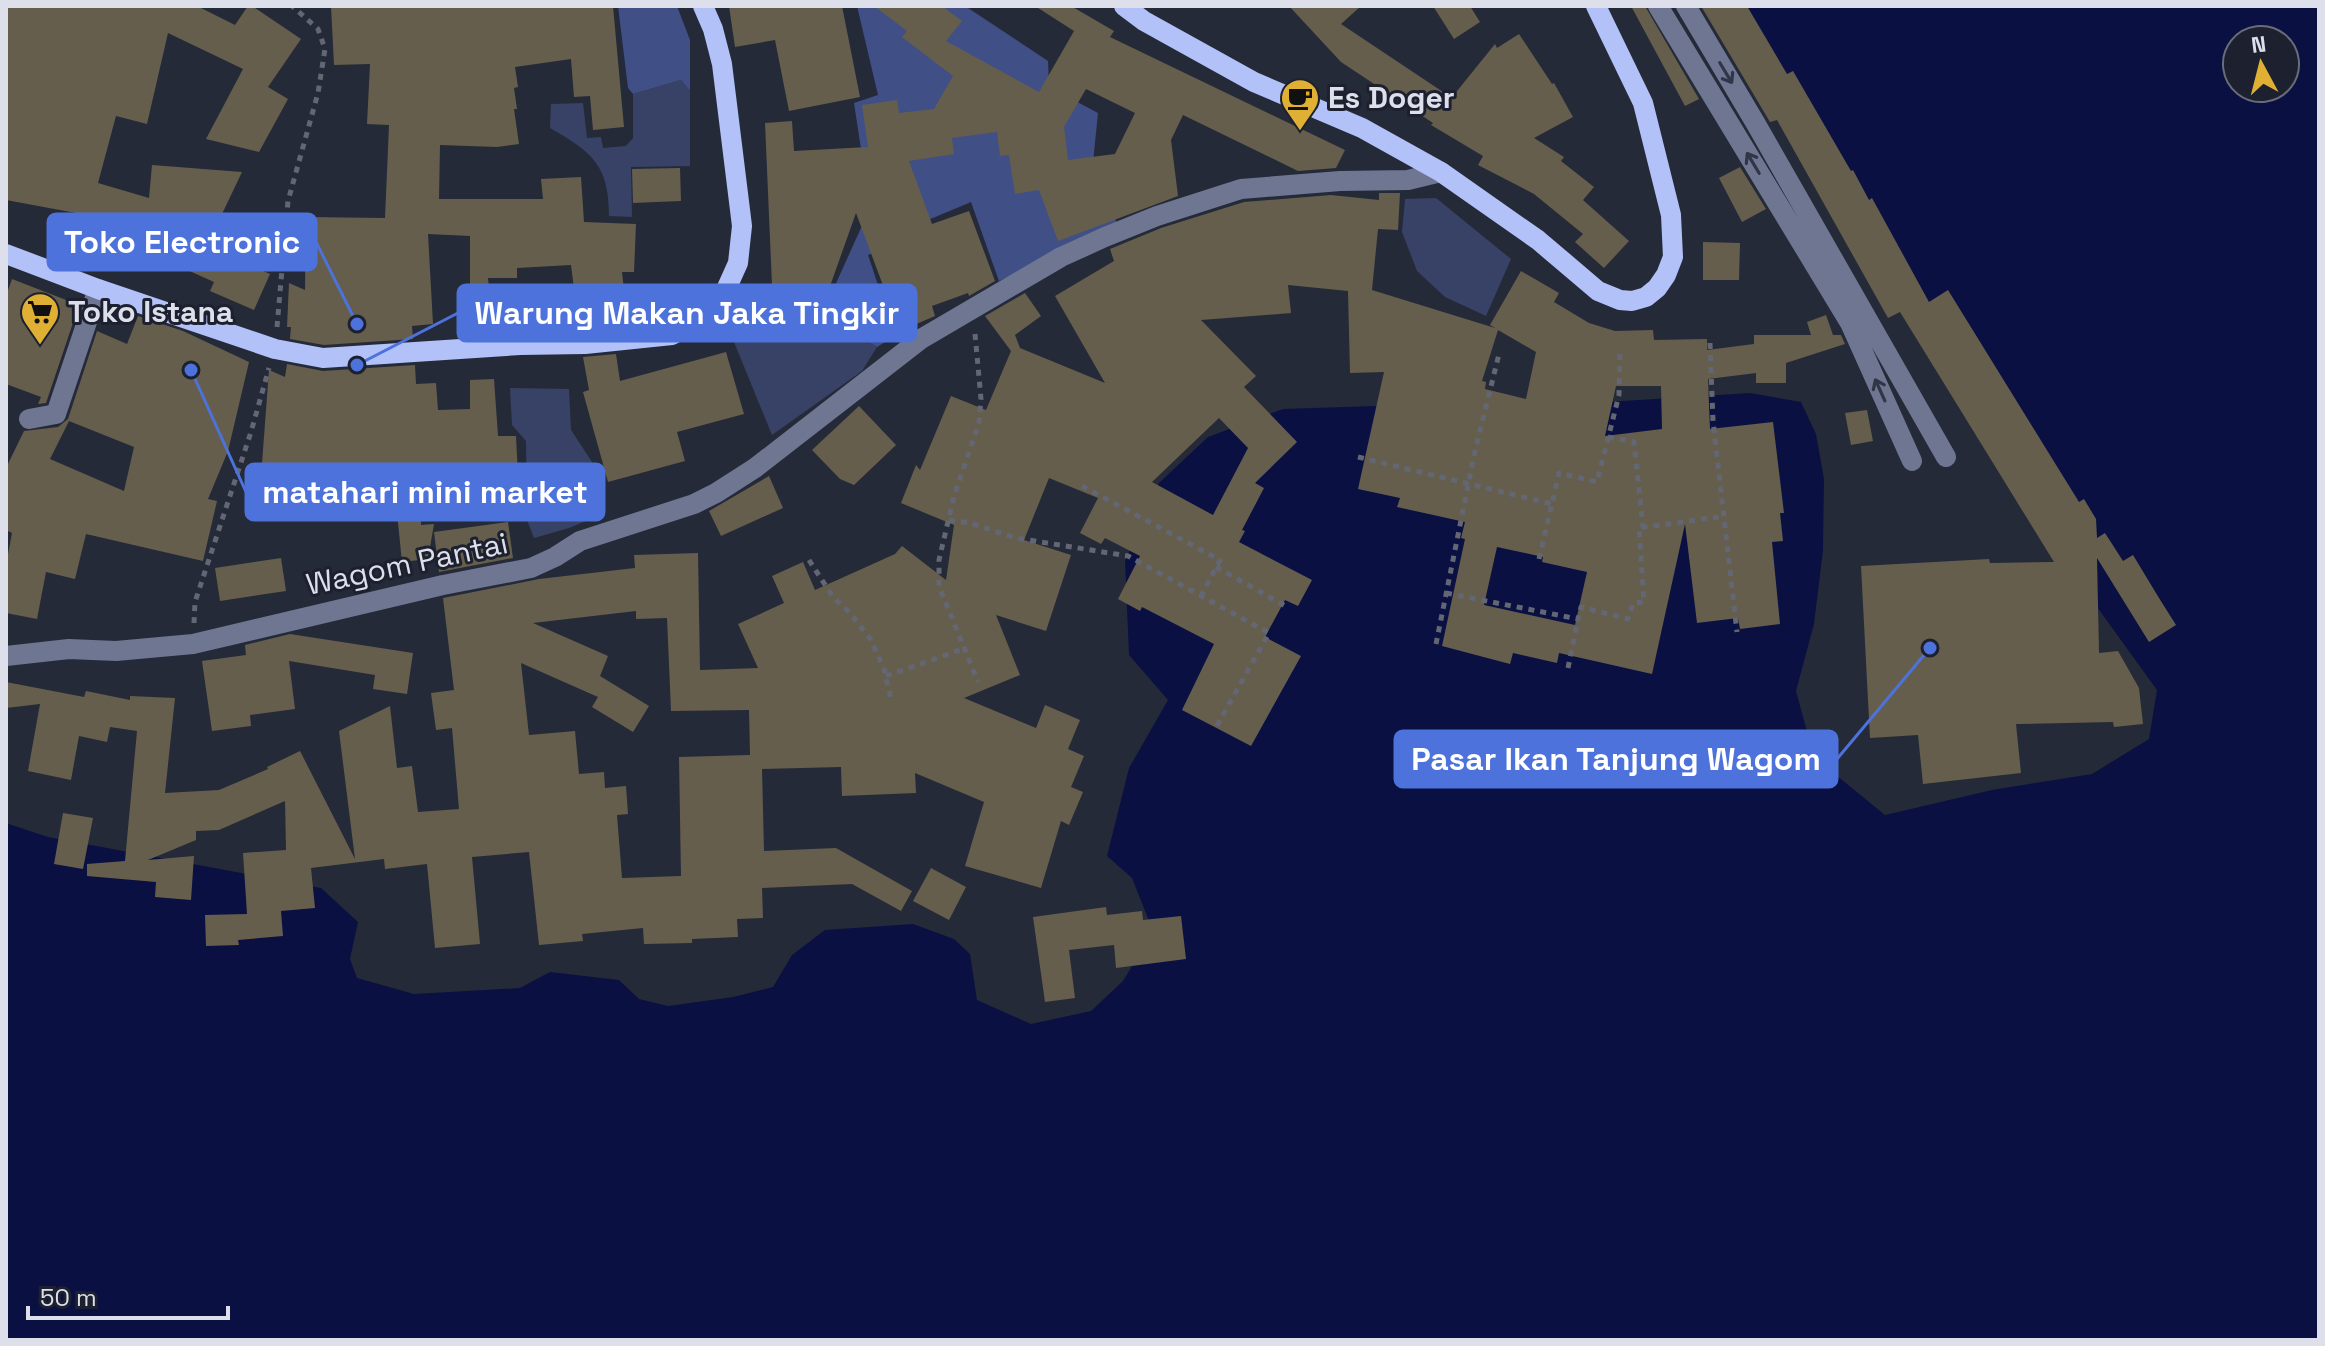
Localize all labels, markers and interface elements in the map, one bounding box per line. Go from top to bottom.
north arrow [2221,24,2301,104]
text: N [2250,29,2268,59]
one-way arrow [1718,61,1734,84]
cafe icon: Es Doger [1279,77,1321,132]
place label: Es Doger [1328,78,1455,117]
one-way arrow [1745,152,1761,175]
callout: Toko Electronic [48,214,316,270]
text: Toko Electronic [64,222,300,262]
callout: Warung Makan Jaka Tingkir [458,285,916,341]
supermarket icon: Toko Istana [19,291,61,346]
place label: Toko Istana [68,292,233,331]
text: Warung Makan Jaka Tingkir [474,293,900,333]
one-way arrow [1872,378,1887,402]
callout: matahari mini market [246,464,604,520]
text: matahari mini market [262,472,588,512]
street label: Wagom Pantai [302,523,511,604]
callout: Pasar Ikan Tanjung Wagom [1395,731,1837,787]
text: Pasar Ikan Tanjung Wagom [1411,739,1821,779]
scale bar [28,1270,228,1320]
text: 50 m [40,1282,97,1313]

